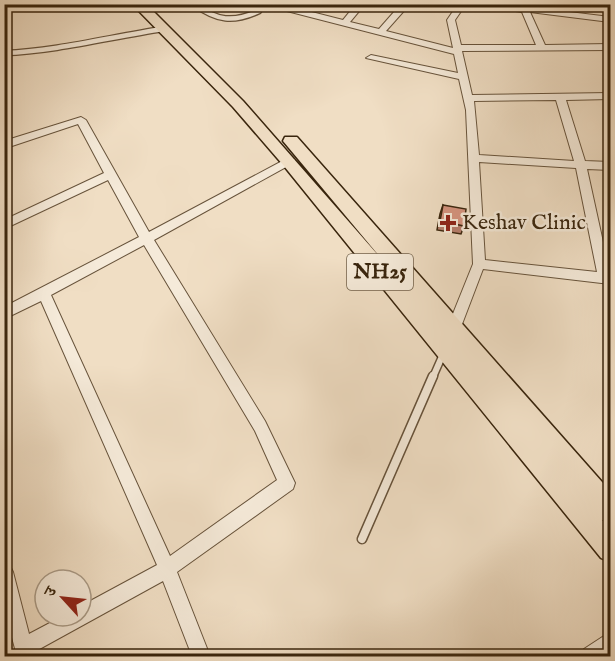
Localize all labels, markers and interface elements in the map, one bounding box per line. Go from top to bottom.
place label: Keshav Clinic [462,209,586,237]
marker: Keshav Clinic [439,214,457,232]
road number: NH25 [347,254,413,290]
north arrow [33,568,93,628]
text: उ [40,582,63,601]

